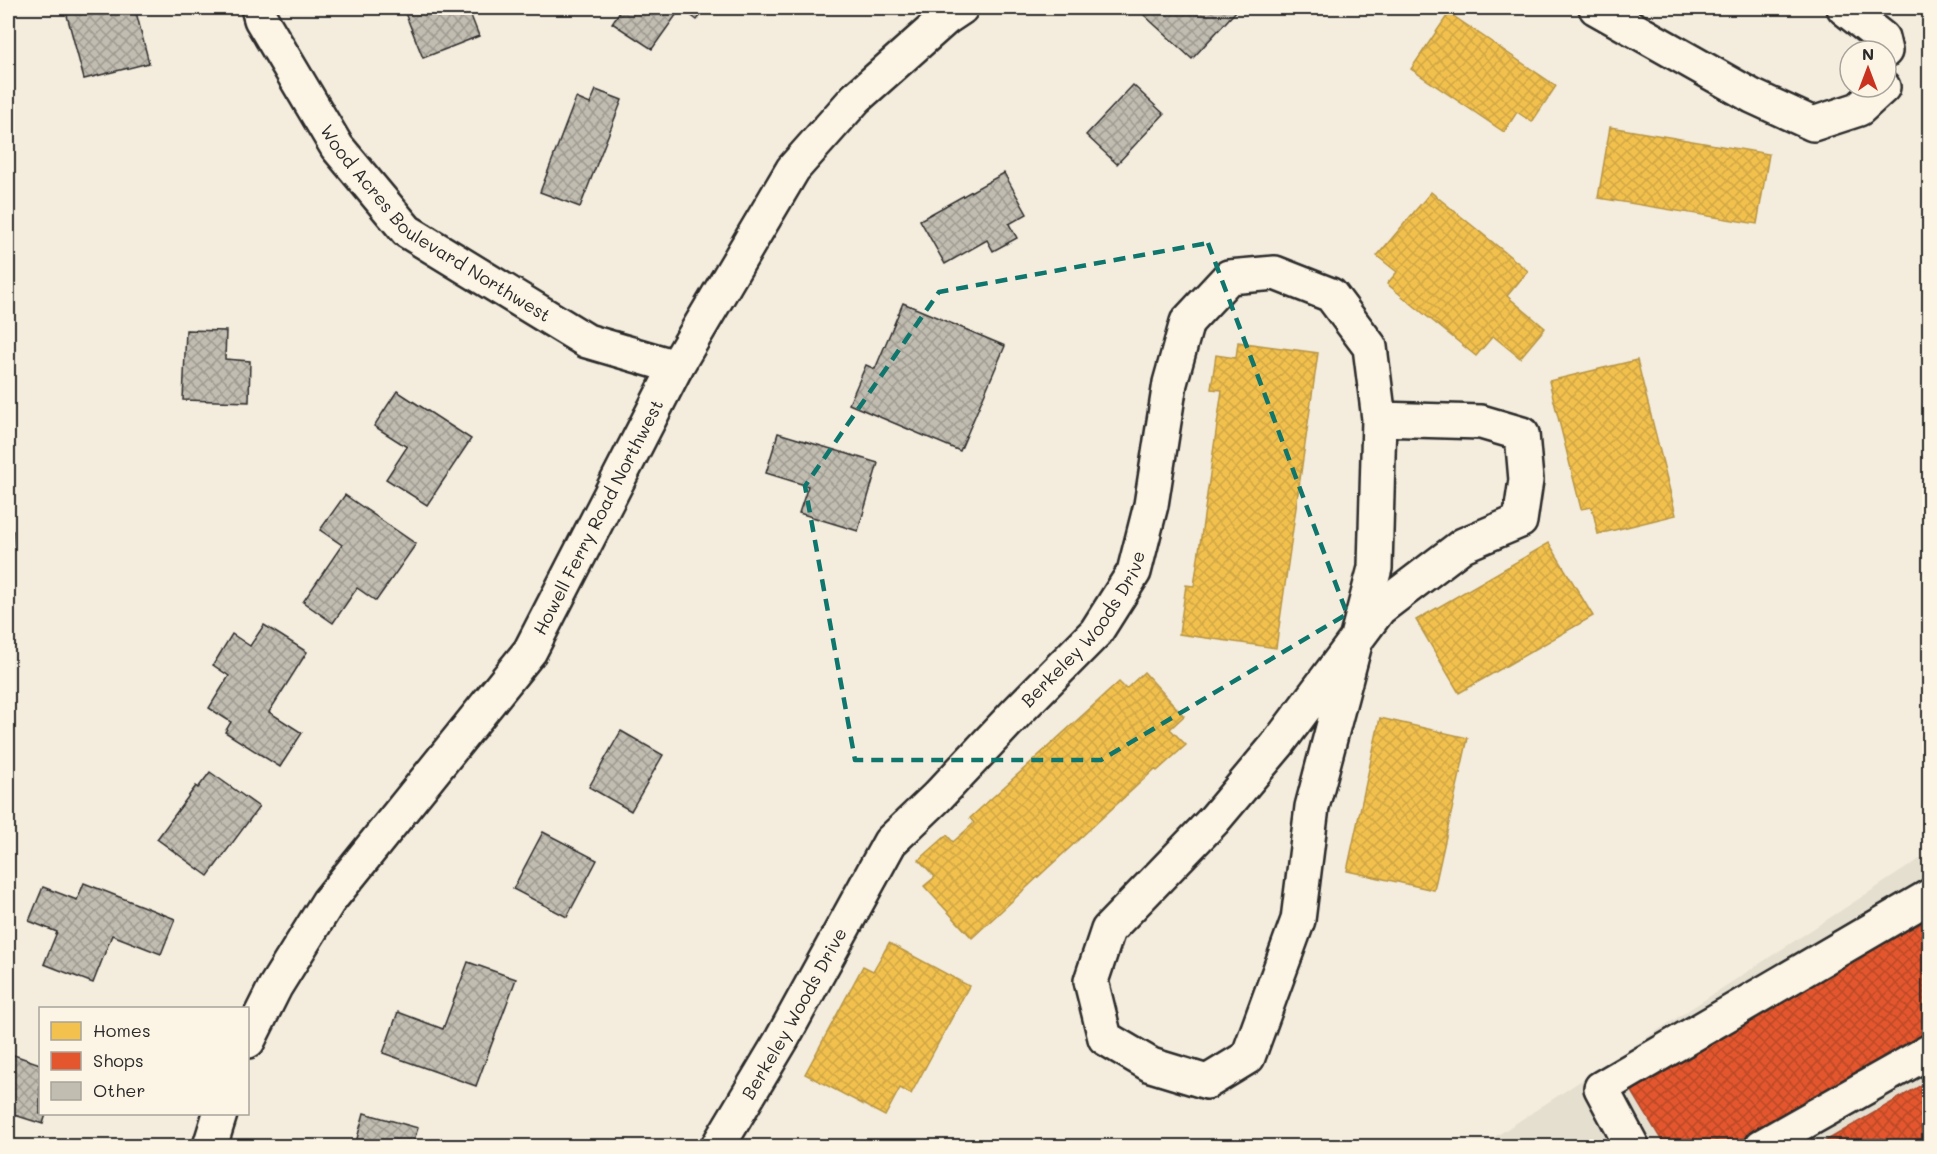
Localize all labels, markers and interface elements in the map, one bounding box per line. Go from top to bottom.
north arrow [1838,39,1898,99]
text: N [1862,43,1874,64]
street label: Wood Acres Boulevard Northwest [315,120,556,327]
street label: Howell Ferry Road Northwest [527,395,668,639]
street label: Berkeley Woods Drive [1015,548,1150,712]
street label: Berkeley Woods Drive [736,923,852,1103]
legend [39,1007,249,1115]
text: Homes [93,1018,151,1042]
text: Shops [93,1048,144,1072]
text: Other [93,1078,146,1102]

